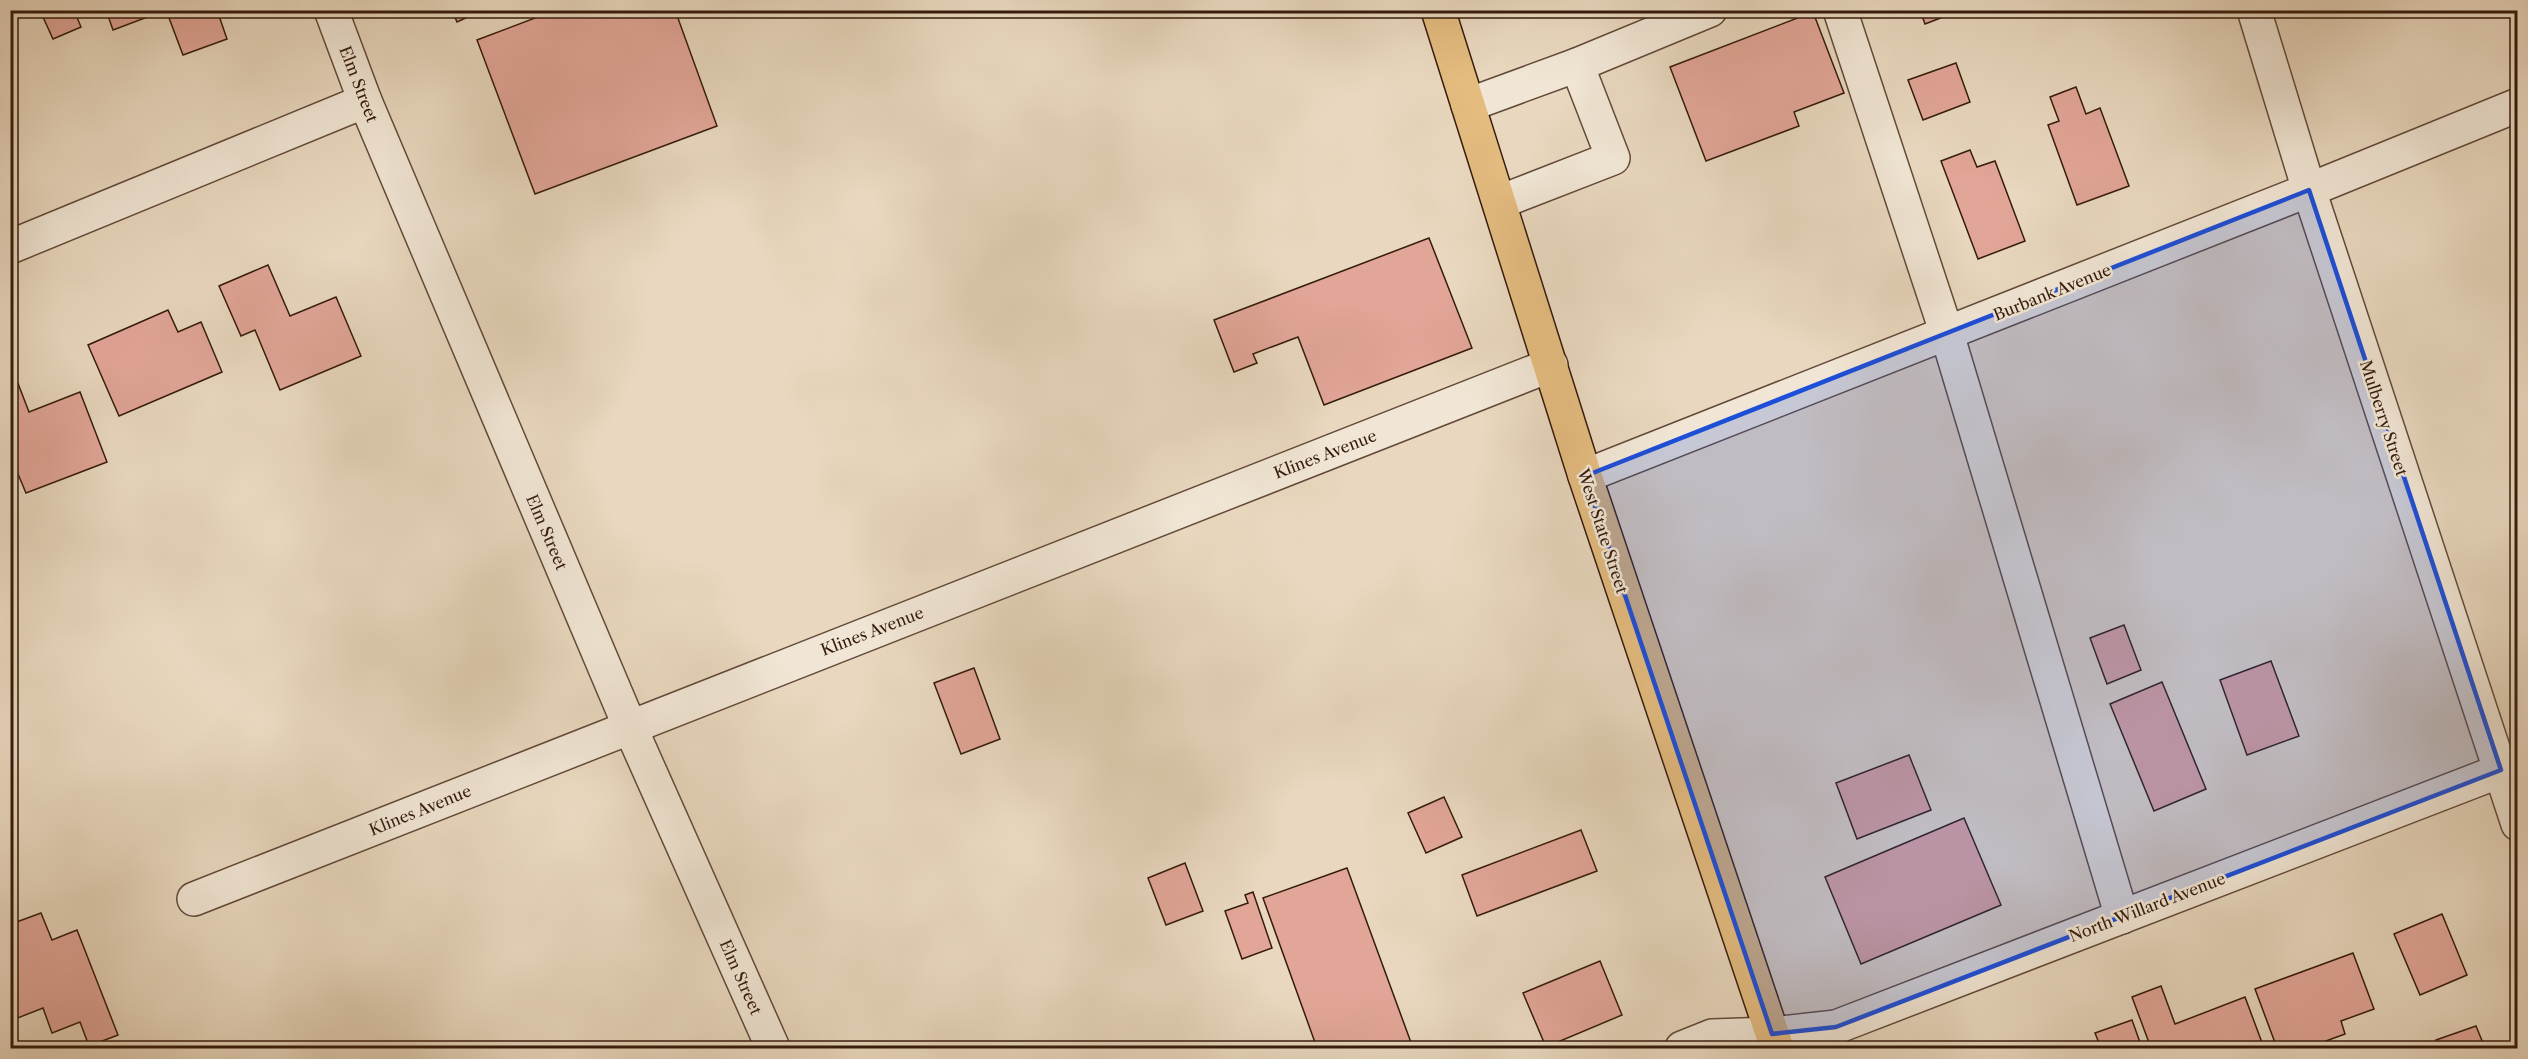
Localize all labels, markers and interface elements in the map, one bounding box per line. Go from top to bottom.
street label: Elm Street [335,43,383,125]
street label: Burbank Avenue [1990,259,2114,325]
street label: Mulberry Street [2356,358,2412,479]
street label: Klines Avenue [1271,425,1379,483]
street label: West State Street [1573,465,1633,596]
street label: Elm Street [522,491,572,573]
street label: Klines Avenue [818,602,926,660]
street label: Klines Avenue [366,780,474,840]
street label: North Willard Avenue [2066,868,2228,946]
street label: Elm Street [716,936,767,1018]

